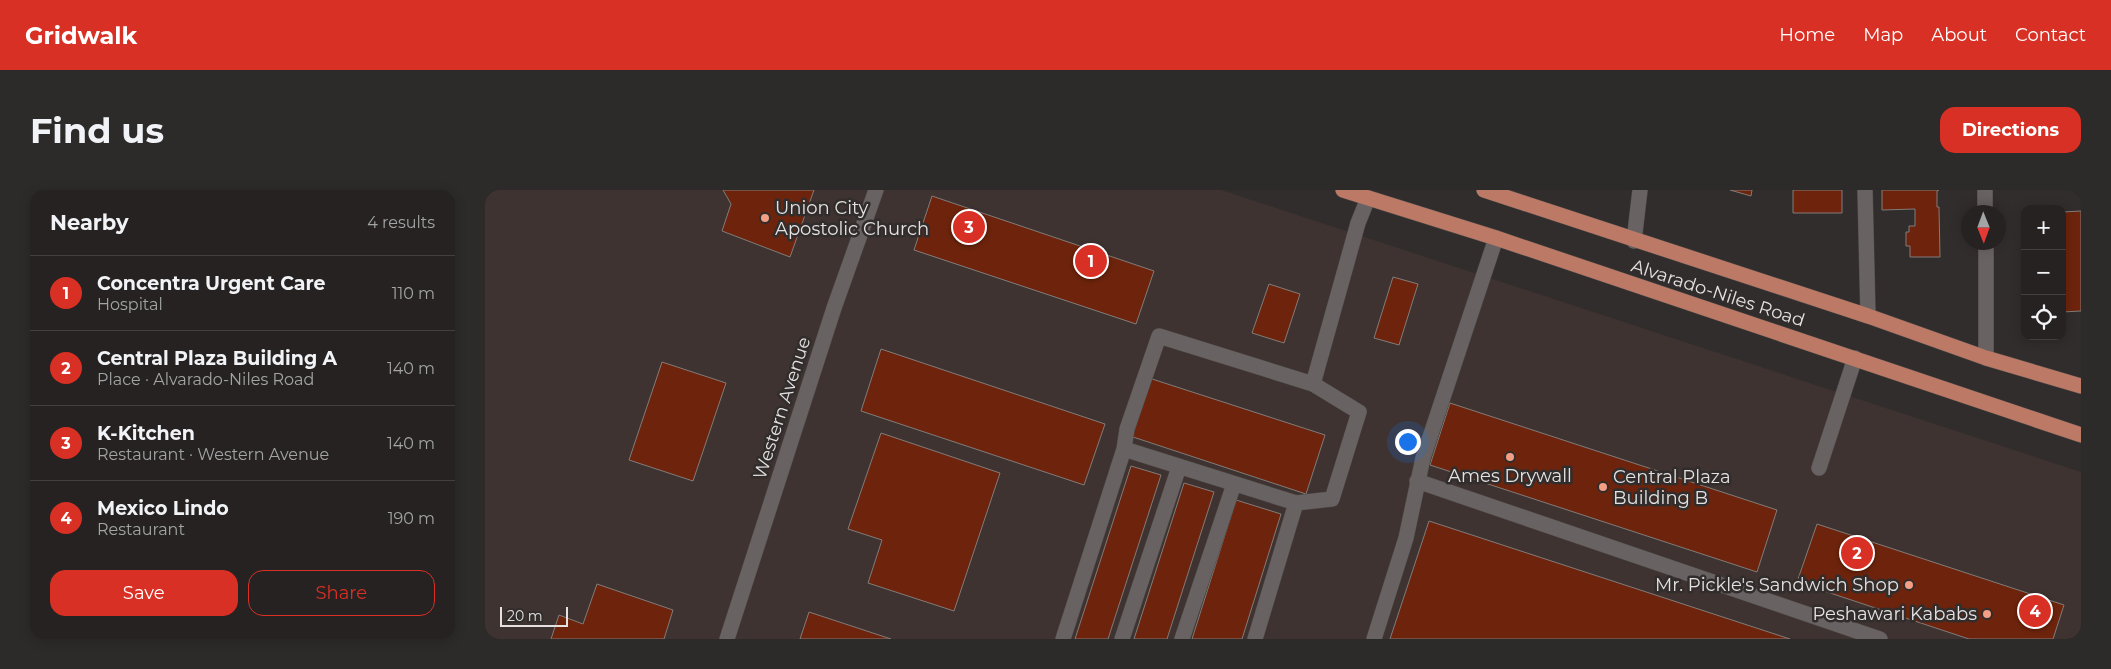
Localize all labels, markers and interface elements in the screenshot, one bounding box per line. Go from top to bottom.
text: Gridwalk [25,21,137,50]
text: Home [1779,24,1835,46]
text: Map [1863,24,1903,46]
text: About [1931,24,1987,46]
text: Contact [2015,24,2086,46]
button: Directions [1940,107,2081,153]
text: Find us [30,109,164,152]
place label: Union City Apostolic Church [775,197,929,240]
north arrow [1961,205,2006,250]
map controls [2021,205,2066,340]
button: + [2021,205,2066,250]
pin: 3 [953,208,985,246]
text: Nearby [50,210,129,235]
marker: Union City Apostolic Church [759,212,771,224]
text: 4 results [367,213,435,232]
pin: 1 [1075,242,1107,280]
button: − [2021,250,2066,295]
street label: Alvarado-Niles Road [1628,255,1808,331]
text: Concentra Urgent Care [97,272,326,295]
text: 1 [63,284,69,303]
text: 110 m [392,284,435,303]
text: Hospital [97,295,163,314]
button: locate [2021,295,2066,340]
street label: Western Avenue [749,334,815,482]
text: Central Plaza Building A [97,347,337,370]
text: 2 [61,359,71,378]
text: 140 m [387,359,435,378]
text: Place · Alvarado-Niles Road [97,370,314,389]
text: K-Kitchen [97,422,195,445]
your location [1395,429,1421,455]
text: 3 [61,434,71,453]
text: 140 m [387,434,435,453]
text: Restaurant · Western Avenue [97,445,329,464]
marker: Ames Drywall [1504,451,1516,463]
place label: Ames Drywall [1448,465,1572,487]
place label: Central Plaza Building B [1613,466,1731,509]
marker: Central Plaza Building B [1597,481,1609,493]
text: Mexico Lindo [97,497,229,520]
text: 4 [60,509,72,528]
text: 190 m [388,509,435,528]
text: Restaurant [97,520,185,539]
pin: 2 [1841,534,1873,572]
button: Save [50,570,238,616]
button: Share [248,570,435,616]
place label: Mr. Pickle's Sandwich Shop [1655,574,1899,596]
marker: Mr. Pickle's Sandwich Shop [1903,579,1915,591]
pin: 4 [2019,592,2051,630]
place label: Peshawari Kababs [1812,603,1977,625]
scale bar [500,604,567,627]
text: 20 m [507,607,543,625]
marker: Peshawari Kababs [1981,608,1993,620]

